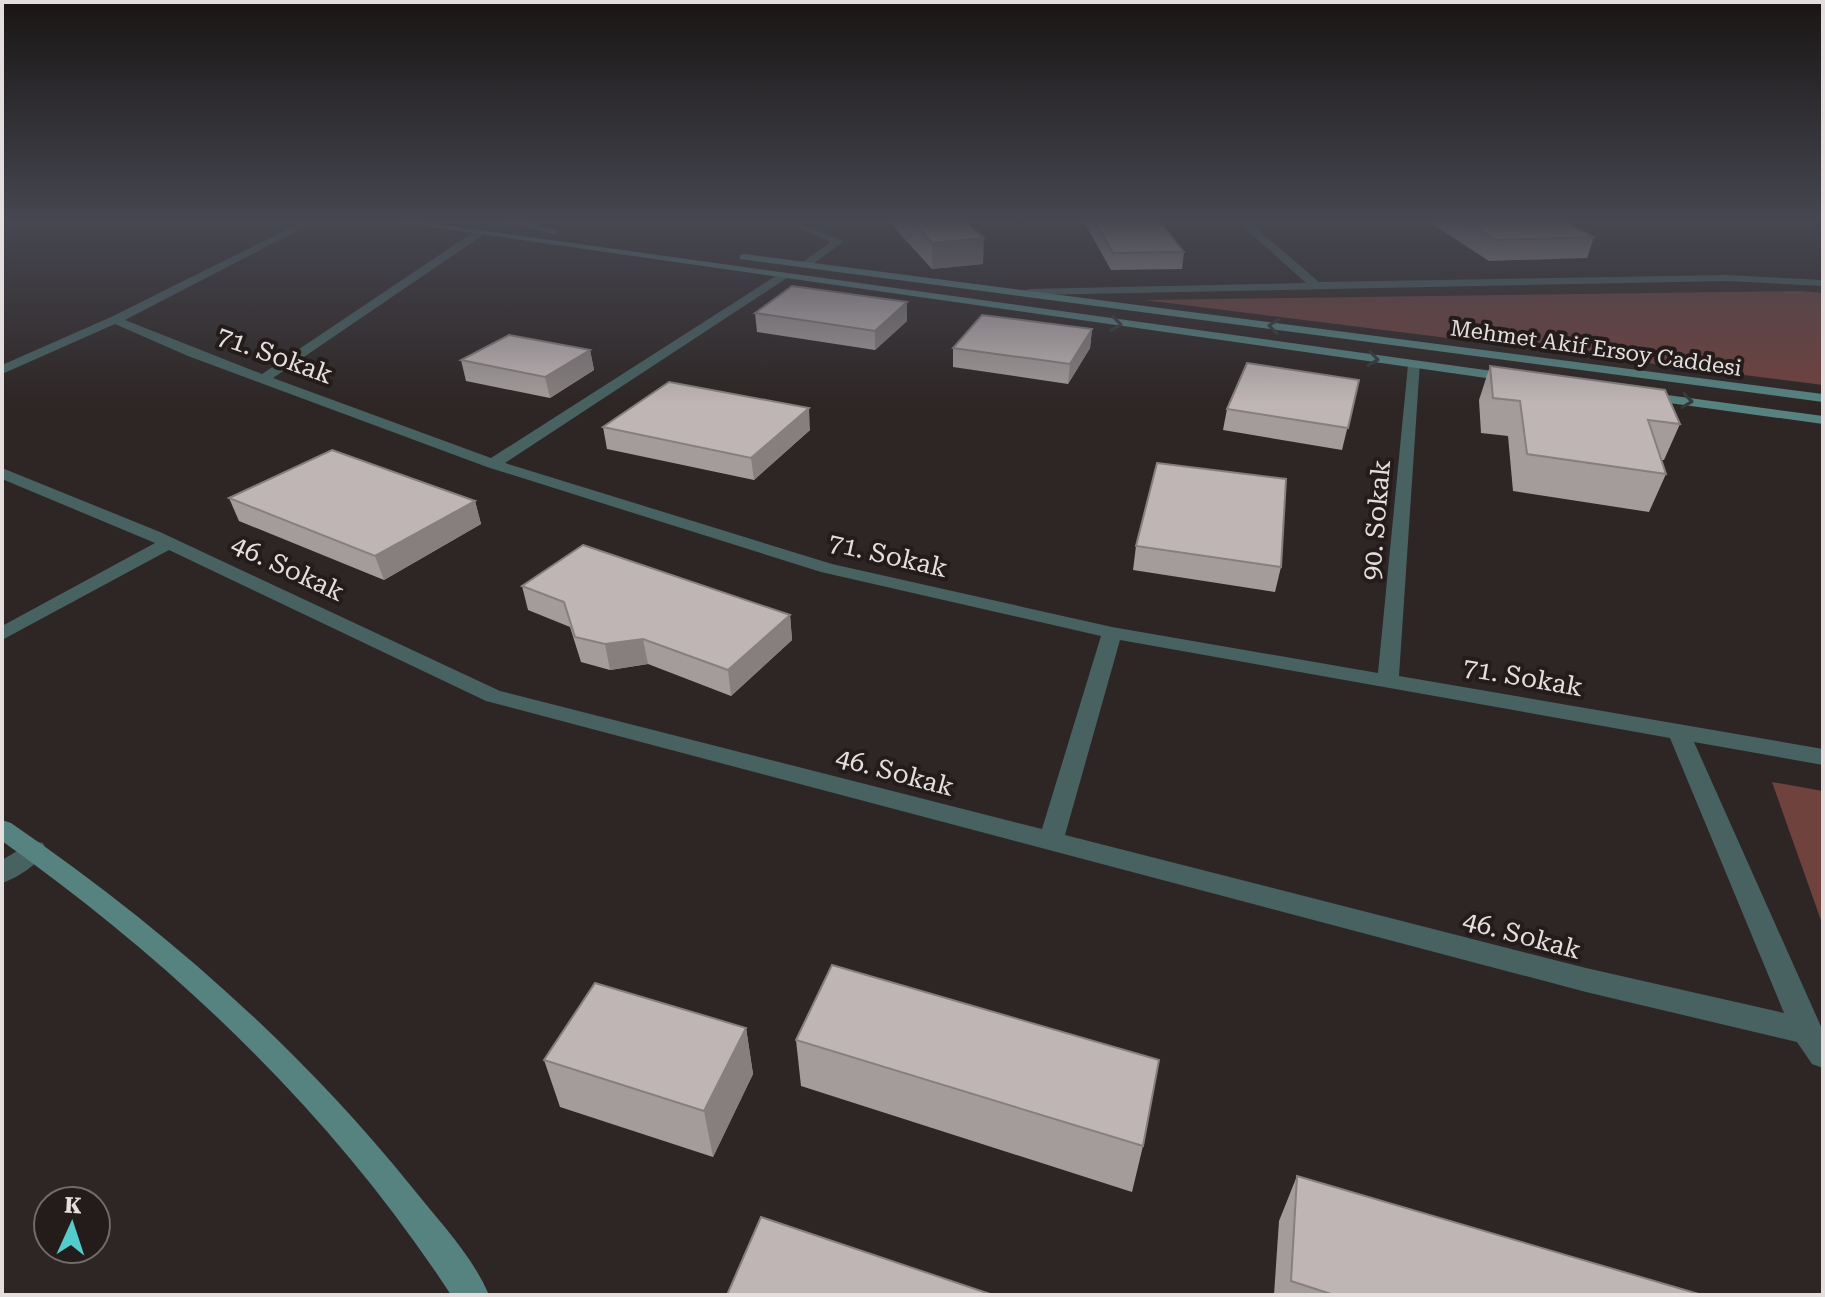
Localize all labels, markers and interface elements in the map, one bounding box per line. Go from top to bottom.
one-way arrow [1109,315,1123,332]
street label: Mehmet Akif Ersoy Caddesi [1449,315,1743,381]
one-way arrow [1267,317,1280,334]
street label: 71. Sokak [213,320,337,390]
one-way arrow [1366,350,1380,367]
one-way arrow [1680,393,1693,410]
street label: 90. Sokak [1356,458,1396,582]
street label: 71. Sokak [826,527,950,583]
street label: 46. Sokak [227,529,349,607]
street label: 71. Sokak [1461,652,1585,702]
street label: 46. Sokak [833,742,957,802]
street label: 46. Sokak [1460,905,1584,965]
north arrow [32,1185,112,1265]
text: K [64,1193,82,1218]

